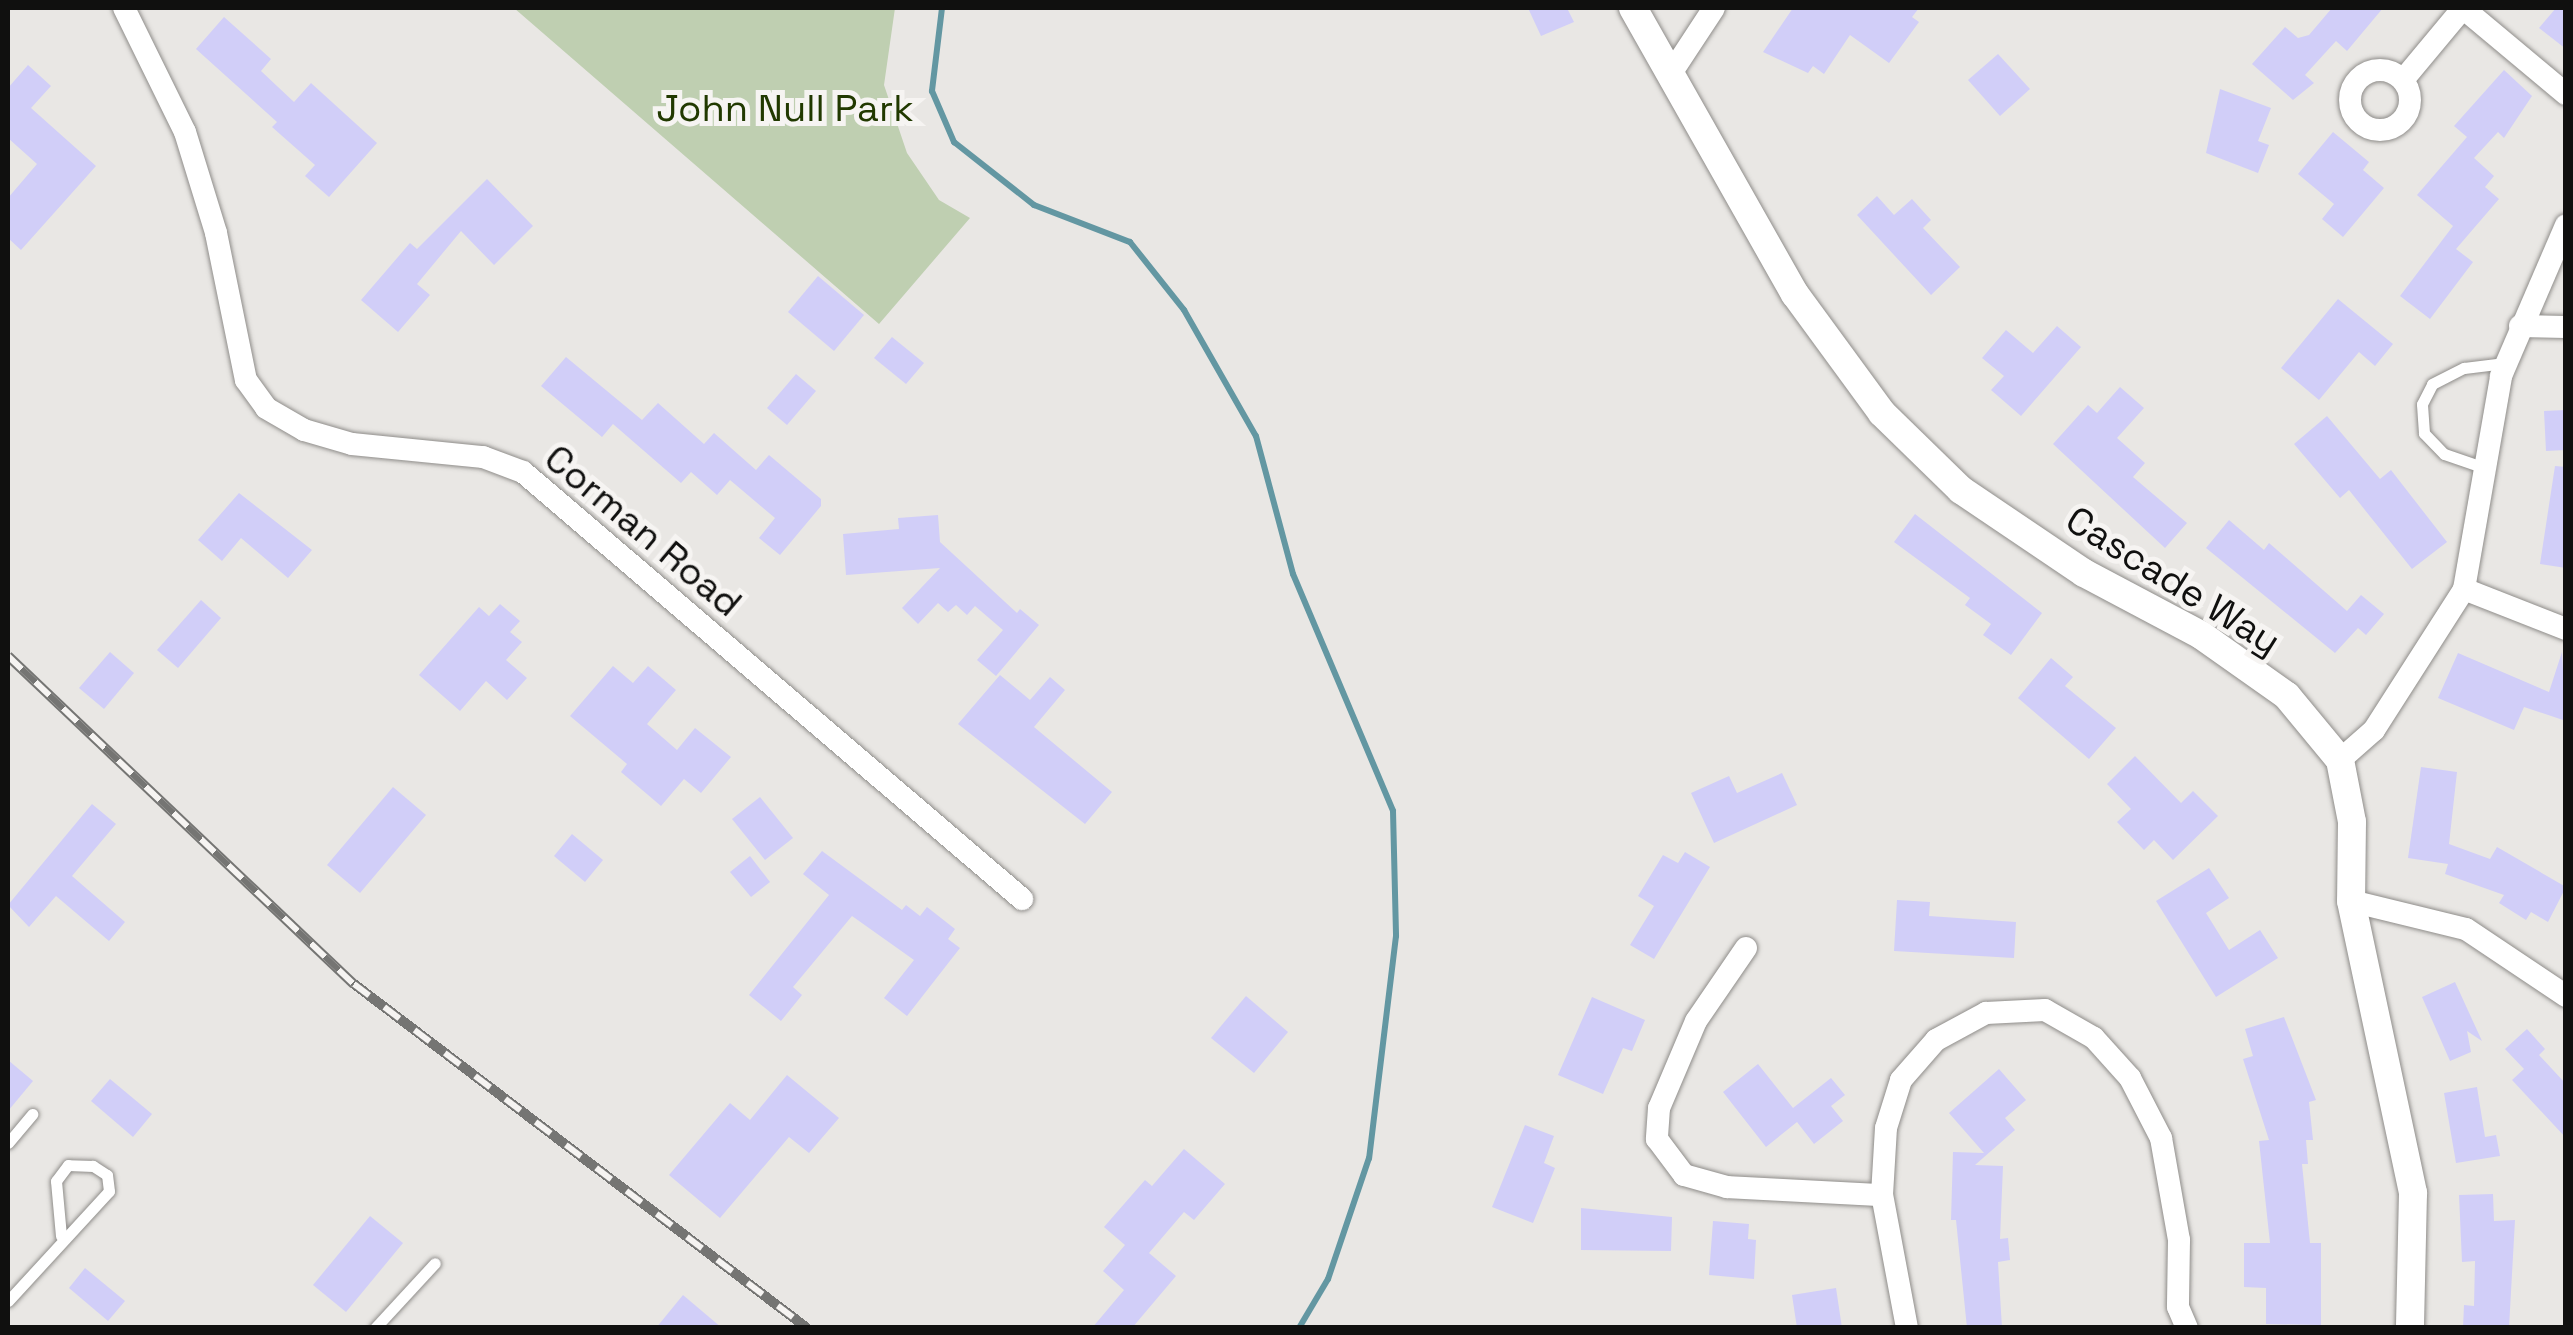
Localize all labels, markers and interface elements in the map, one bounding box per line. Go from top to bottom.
park label: John Null Park [656,86,914,132]
street label: Corman Road [535,435,751,627]
street label: Cascade Way [2057,497,2289,665]

